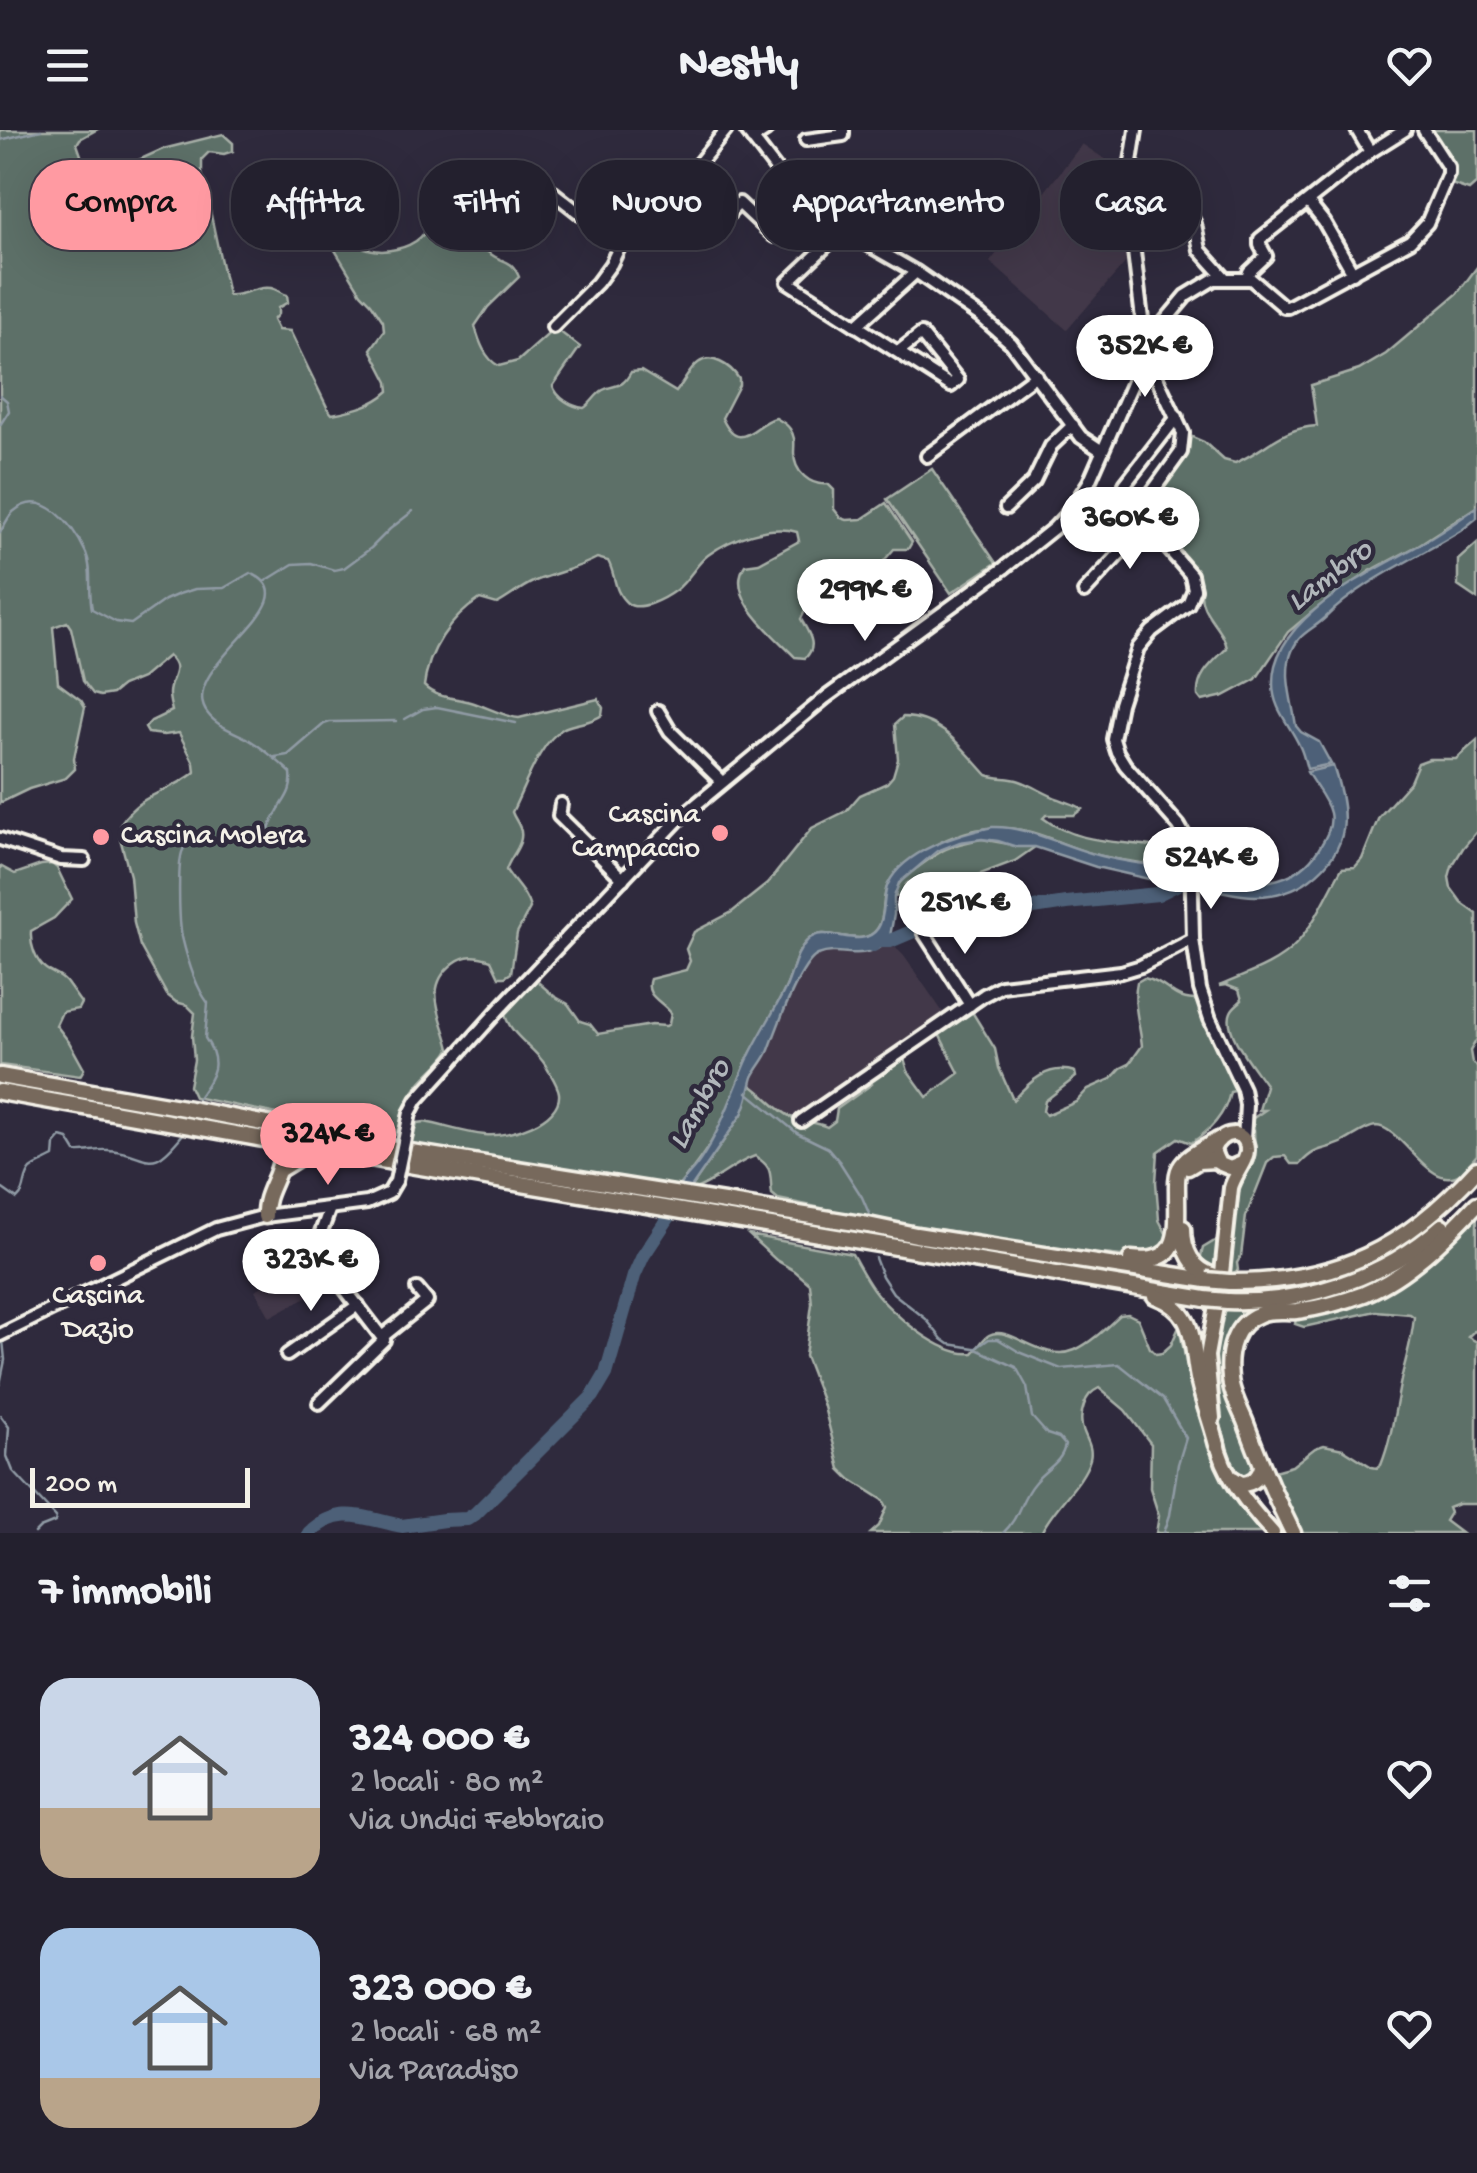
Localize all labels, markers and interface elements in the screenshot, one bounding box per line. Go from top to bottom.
icon: menu [40,38,95,93]
icon: heart [1382,38,1437,93]
text: Nestly [679,39,798,92]
chip: Compra [30,160,211,250]
chip: Affitta [231,160,399,250]
chip: Filtri [419,160,556,250]
chip: Nuovo [576,160,737,250]
chip: Appartamento [757,160,1040,250]
chip: Casa [1060,160,1201,250]
pin: 352K € [1064,315,1226,400]
text: 352K € [1098,328,1192,366]
pin: 360K € [1049,487,1211,572]
text: 360K € [1082,500,1178,538]
water label: Lambro [1281,532,1382,621]
pin: 299K € [784,559,946,644]
text: 299K € [819,572,911,610]
place label: Cascina Campaccio [572,799,701,868]
place label: Cascina Molera [121,820,307,855]
marker: Cascina Campaccio [709,822,731,844]
marker: Cascina Molera [90,826,112,848]
pin: 524K € [1130,827,1292,912]
text: 524K € [1165,840,1257,878]
pin: 251K € [884,872,1046,957]
text: 251K € [920,885,1010,923]
water label: Lambro [661,1052,742,1157]
pin: 324K € [247,1103,409,1188]
text: 324K € [282,1116,374,1154]
pin: 323K € [230,1229,392,1314]
text: 323K € [264,1242,358,1280]
marker: Cascina Dazio [87,1252,109,1274]
place label: Cascina Dazio [52,1280,145,1349]
scale bar [30,1463,250,1508]
text: 200 m [45,1469,117,1502]
icon: filters [1382,1566,1437,1621]
text: 7 immobili [40,1569,212,1618]
text: 324 000 € [350,1716,529,1765]
icon: home [120,1718,240,1838]
icon: heart [1382,1751,1437,1806]
text: 2 locali · 80 m² [350,1765,543,1803]
text: Via Undici Febbraio [350,1803,604,1841]
text: 323 000 € [350,1966,531,2015]
icon: home [120,1968,240,2088]
icon: heart [1382,2001,1437,2056]
text: 2 locali · 68 m² [350,2015,541,2053]
text: Via Paradiso [350,2053,519,2091]

